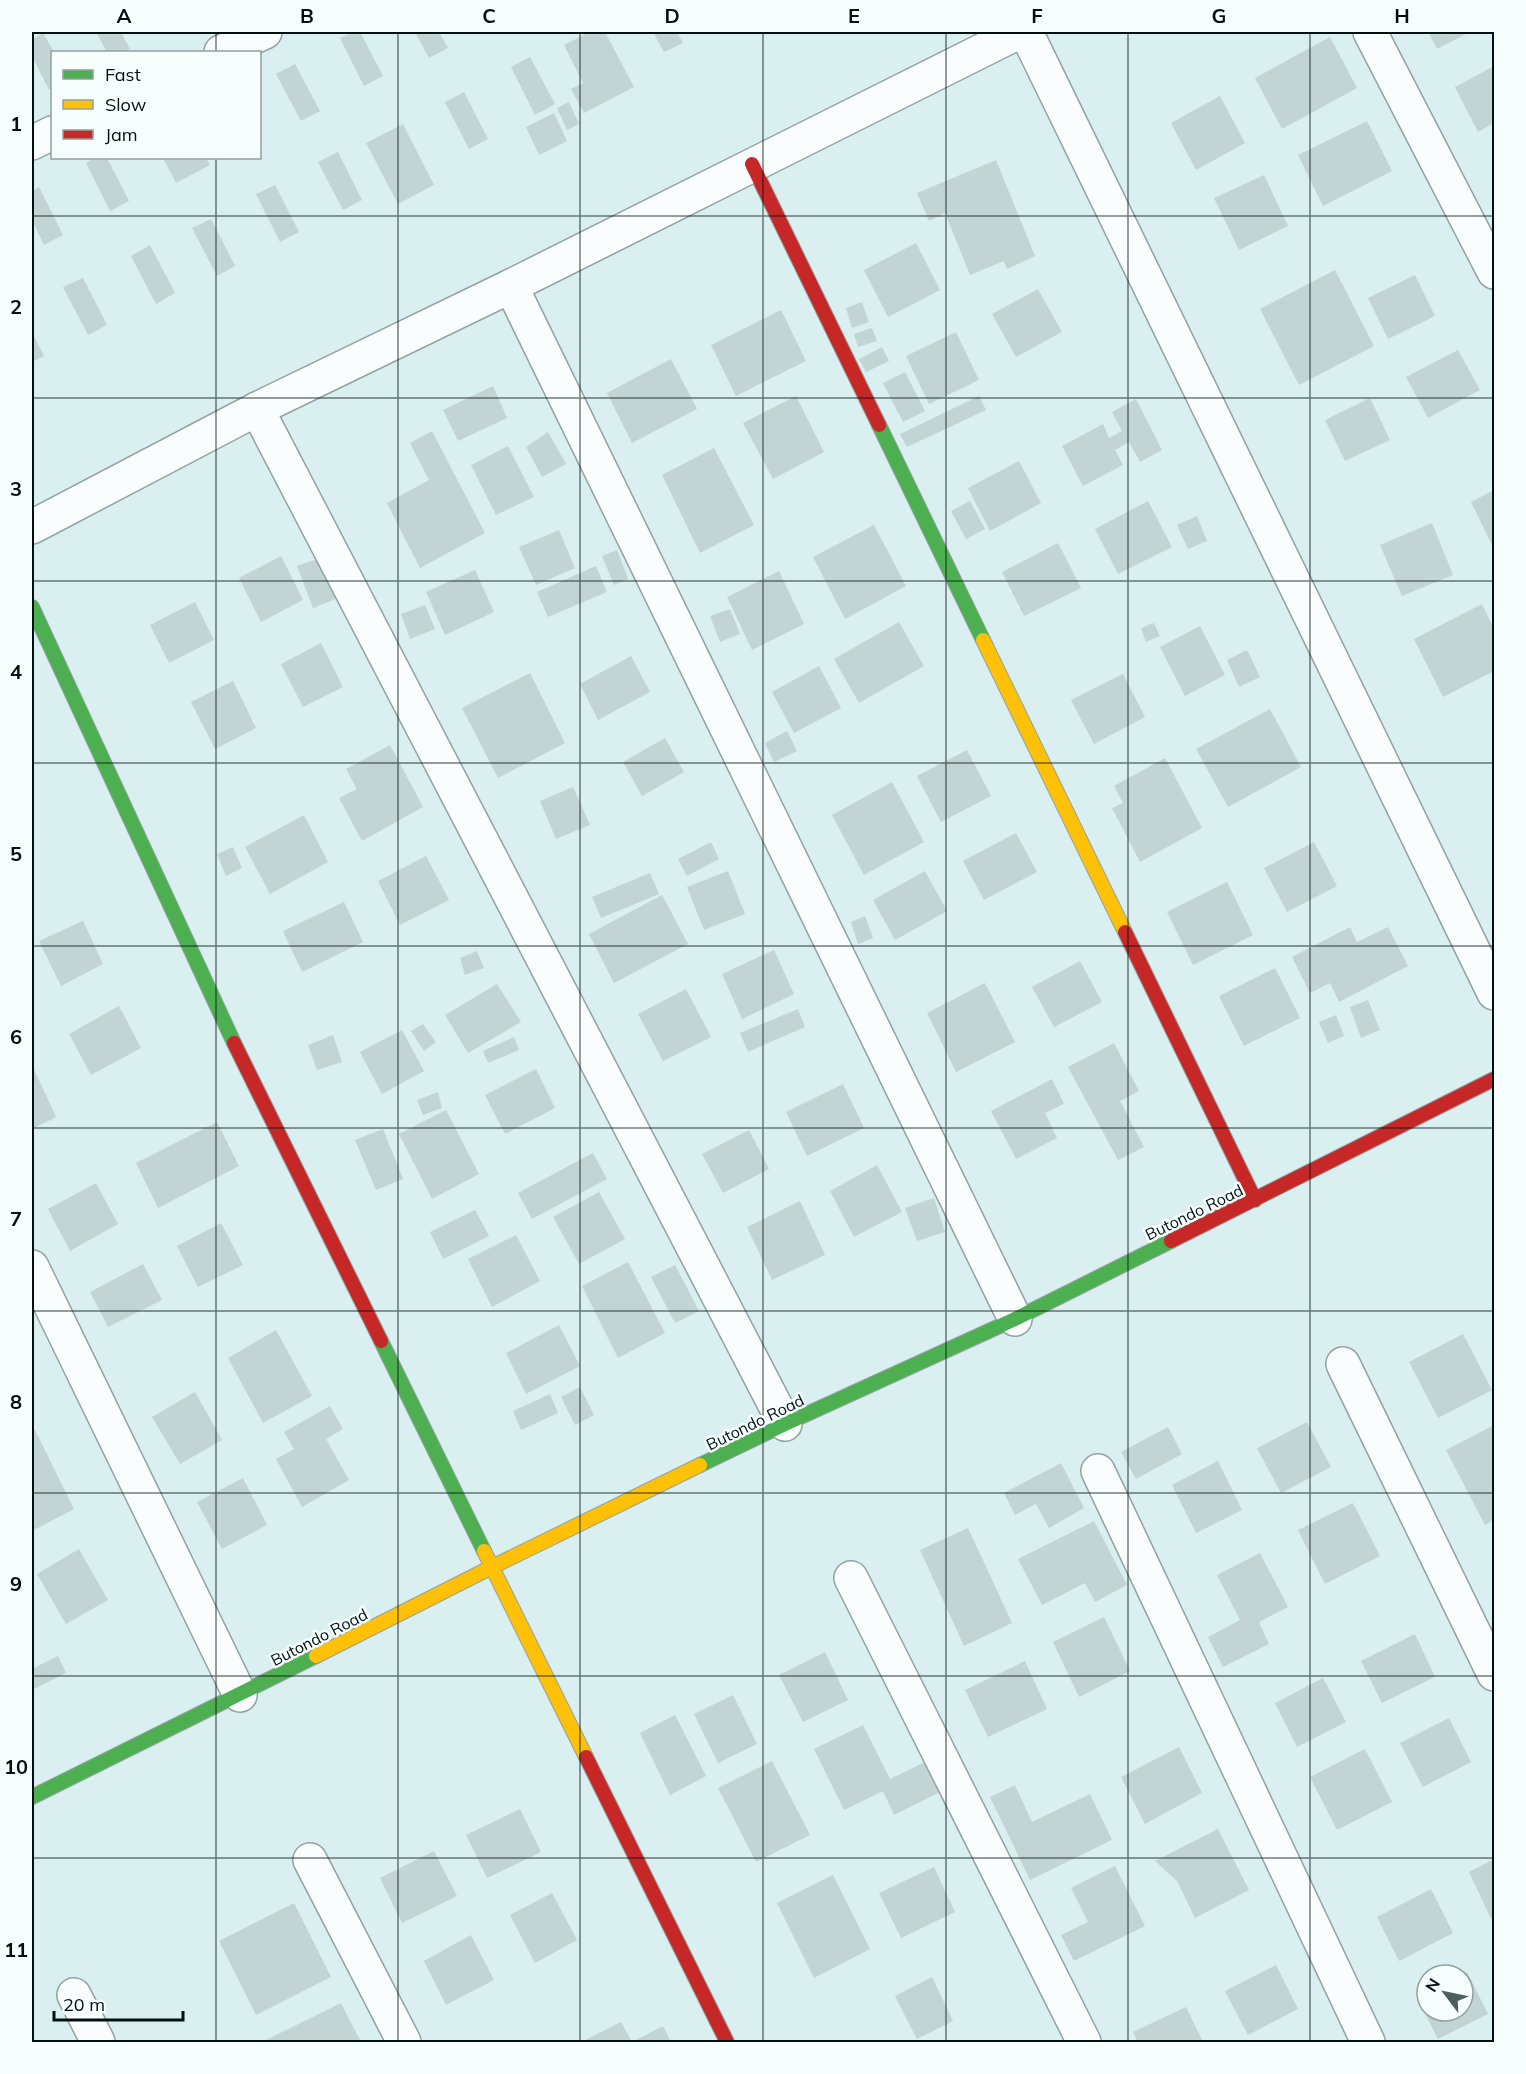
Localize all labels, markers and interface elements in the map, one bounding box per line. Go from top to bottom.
text: A [117,3,132,28]
text: B [300,3,314,28]
text: C [482,3,496,28]
text: D [664,3,680,28]
text: E [848,3,860,28]
text: F [1031,3,1043,28]
text: G [1212,3,1226,28]
text: H [1394,3,1410,28]
legend [51,51,261,159]
text: Fast [105,63,141,86]
text: Slow [105,93,147,116]
text: 1 [10,111,22,136]
text: Jam [105,123,138,146]
text: 2 [10,294,22,319]
text: 3 [10,476,22,501]
text: 4 [10,659,22,684]
text: 5 [10,841,22,866]
text: 6 [10,1024,22,1049]
street label: Butondo Road [1142,1180,1246,1244]
text: 7 [10,1206,22,1231]
text: 8 [10,1389,22,1414]
street label: Butondo Road [703,1390,807,1454]
text: 9 [10,1571,22,1596]
street label: Butondo Road [267,1604,371,1670]
text: 10 [4,1754,28,1779]
text: 11 [4,1937,28,1962]
north arrow [1415,1963,1475,2023]
text: N [1421,1975,1444,1995]
scale bar [54,1984,183,2022]
text: 20 m [63,1993,105,2016]

